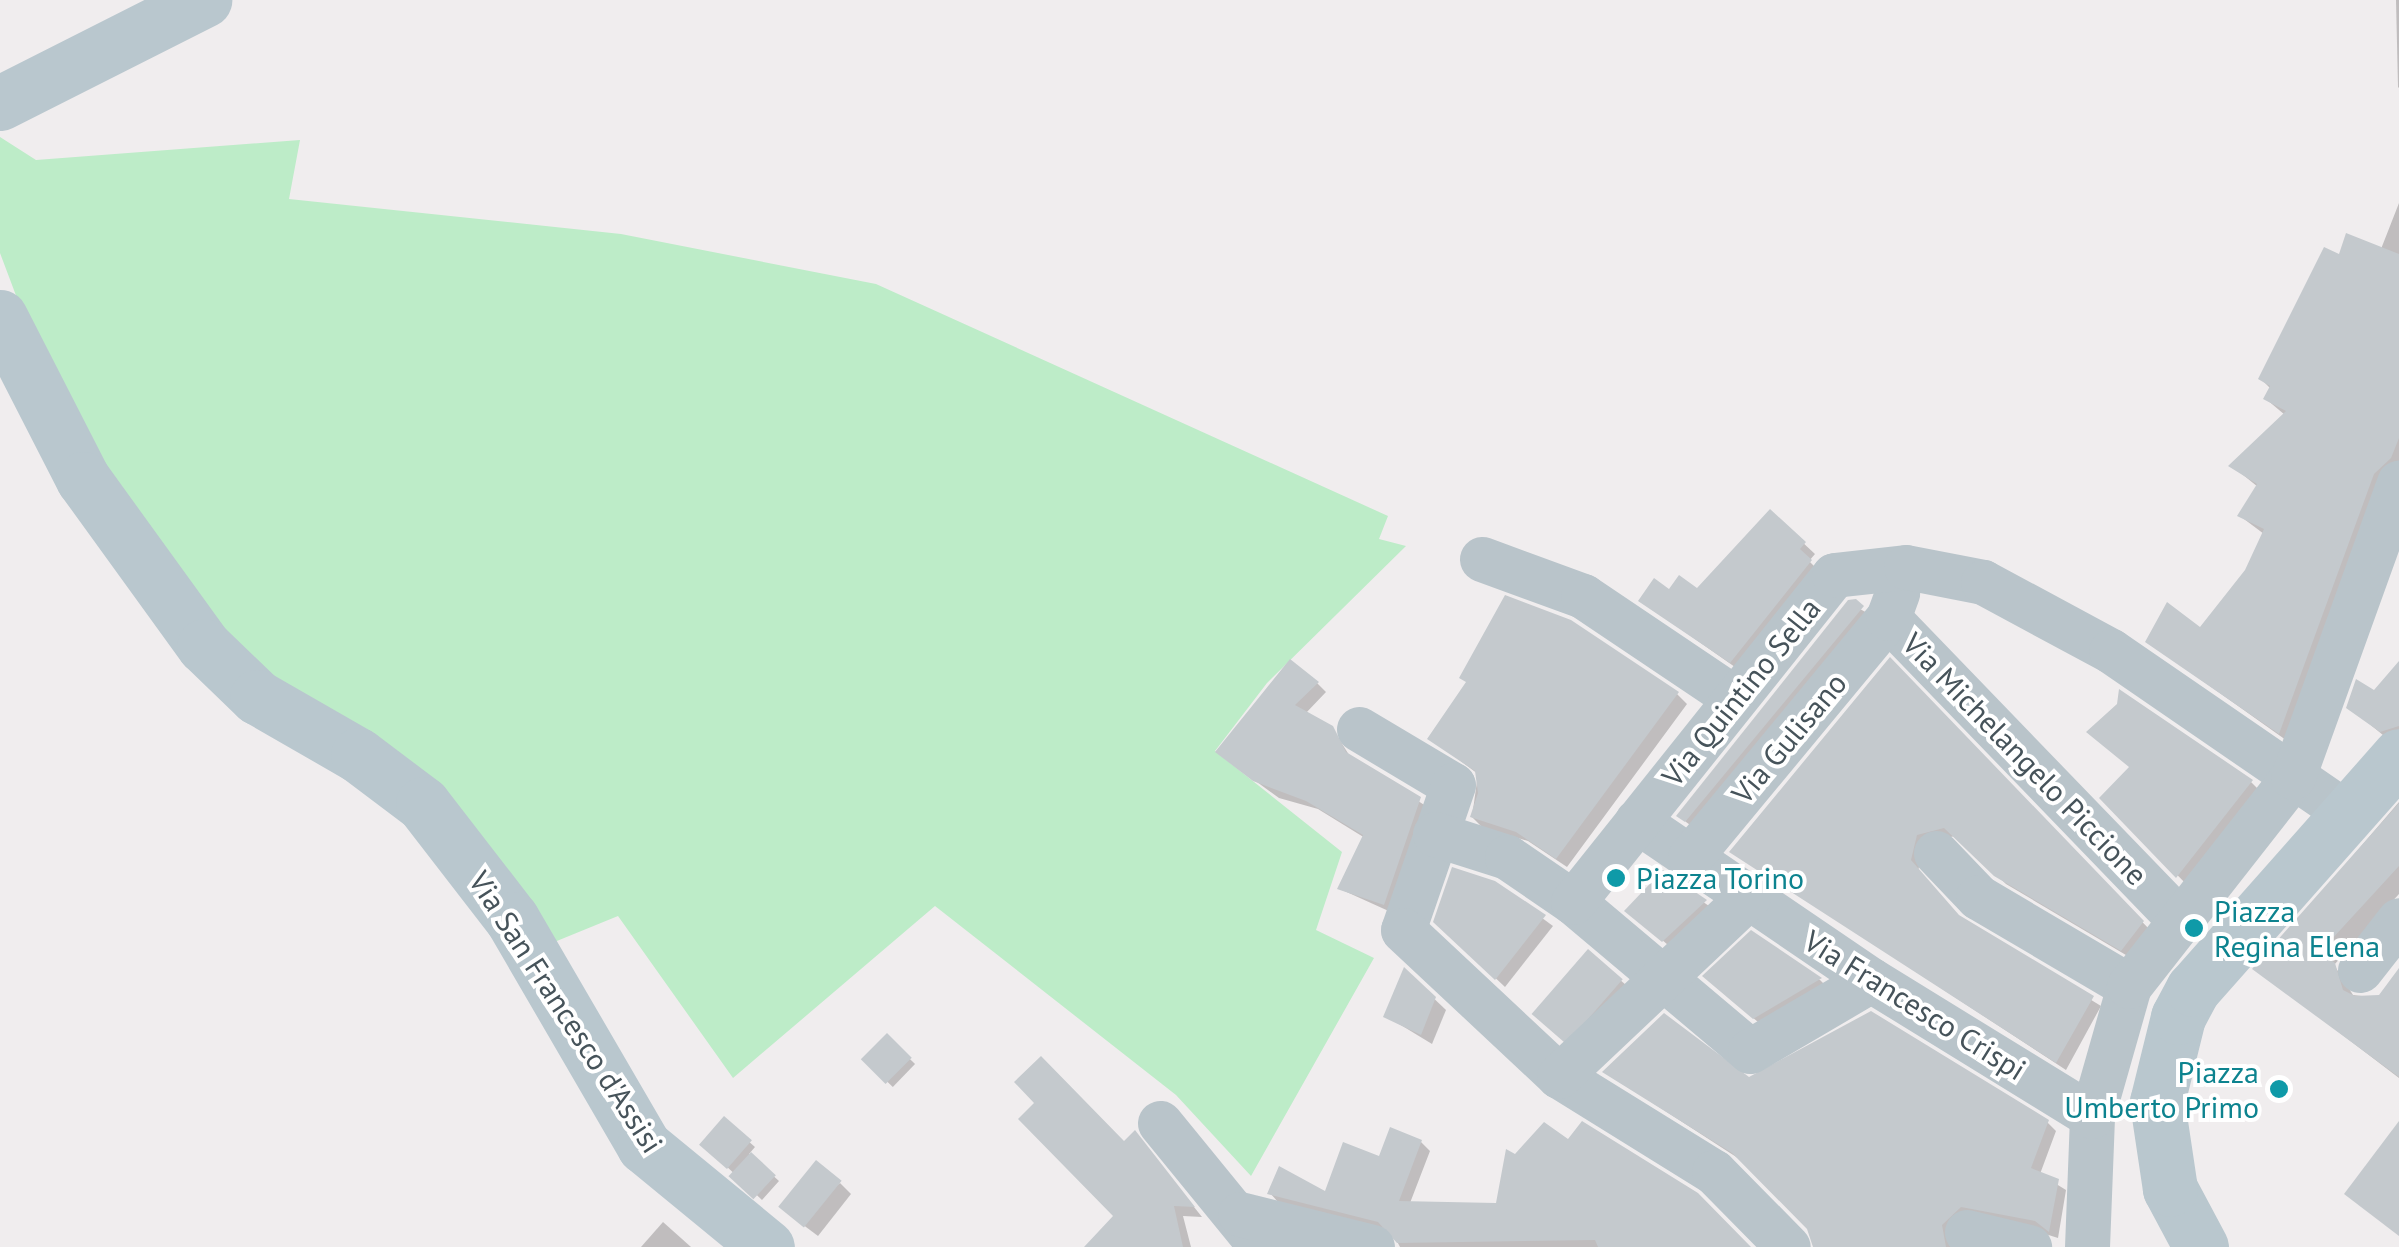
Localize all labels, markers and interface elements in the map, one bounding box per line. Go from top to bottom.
street label: Via Quintino Sella [1654,591,1828,793]
street label: Via Michelangelo Piccione [1895,626,2155,892]
street label: Via Gulisano [1724,665,1854,811]
place label: Piazza Torino [1636,860,1805,896]
street label: Via San Francesco d'Assisi [461,864,671,1160]
marker: Piazza Torino [1605,867,1627,889]
place label: Piazza Regina Elena [2214,893,2380,964]
marker: Piazza Regina Elena [2183,917,2205,939]
street label: Via Francesco Crispi [1798,922,2032,1088]
place label: Piazza Umberto Primo [2064,1054,2259,1124]
marker: Piazza Umberto Primo [2268,1078,2290,1100]

